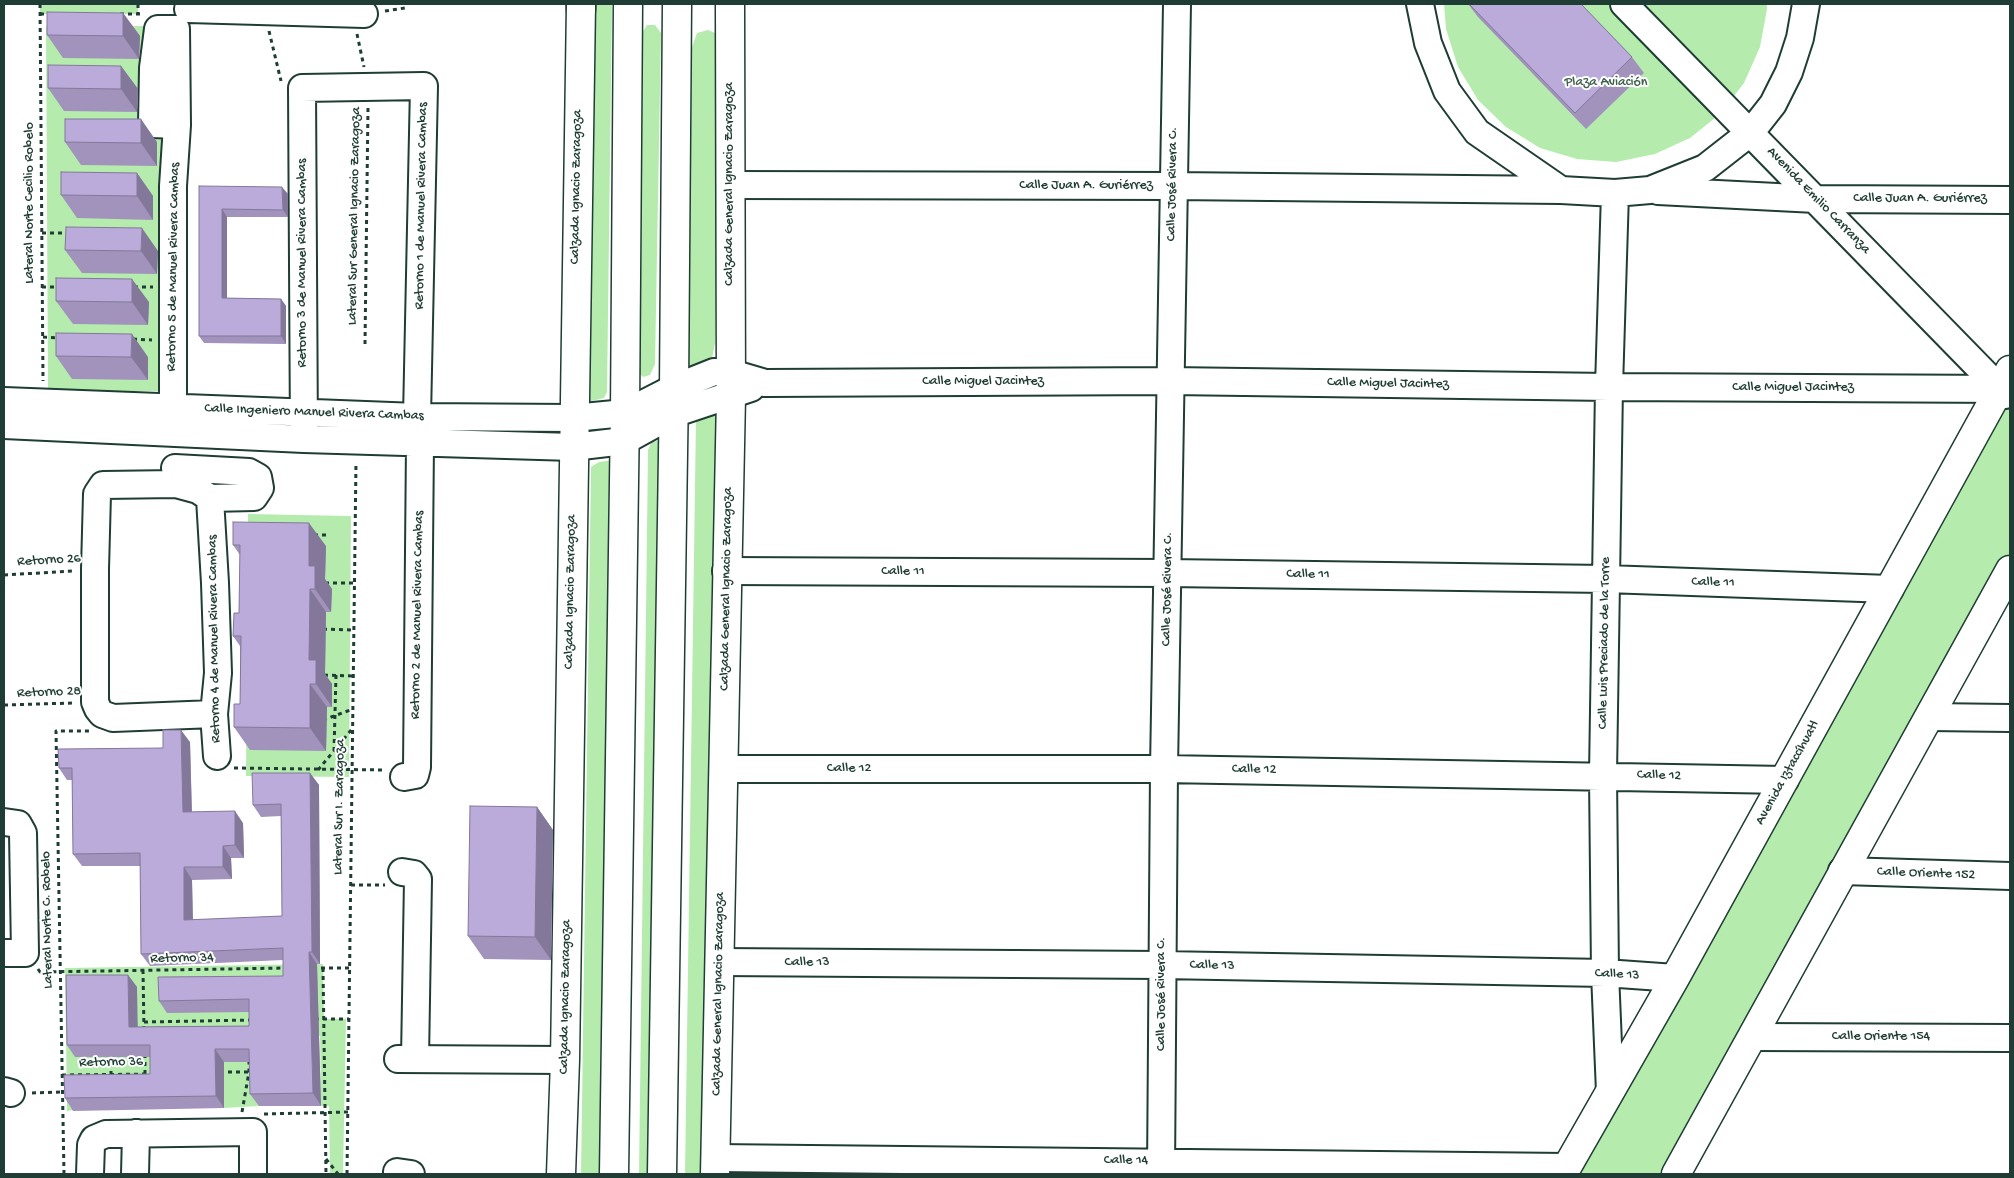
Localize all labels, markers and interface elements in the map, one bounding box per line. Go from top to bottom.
park label: Plaza Aviación [1565,75,1647,91]
street label: Calzada General Ignacio Zaragoza [722,82,738,286]
street label: Retorno 1 de Manuel Rivera Cambas [412,102,432,310]
street label: Lateral Sur General Ignacio Zaragoza [345,107,365,325]
street label: Calzada Ignacio Zaragoza [567,110,587,264]
street label: Lateral Norte Cecilio Robelo [22,122,38,284]
street label: Calle José Rivera C. [1164,127,1182,241]
street label: Avenida Emilio Carranza [1762,144,1874,258]
street label: Retorno 3 de Manuel Rivera Cambas [295,159,311,367]
street label: Retorno 5 de Manuel Rivera Cambas [164,162,184,372]
street label: Calle Juan A. Guriérrez [1019,178,1153,194]
street label: Calle Juan A. Guriérrez [1853,191,1987,207]
street label: Calle Miguel Jacintez [922,374,1044,390]
street label: Calle Miguel Jacintez [1327,375,1449,393]
street label: Calle Miguel Jacintez [1732,380,1854,396]
street label: Calle Ingeniero Manuel Rivera Cambas [204,401,424,425]
street label: Calzada General Ignacio Zaragoza [717,487,737,691]
street label: Retorno 2 de Manuel Rivera Cambas [408,511,428,719]
street label: Calzada Ignacio Zaragoza [561,515,581,669]
street label: Calle José Rivera C. [1159,532,1177,646]
street label: Retorno 4 de Manuel Rivera Cambas [205,535,225,743]
street label: Retorno 26 [17,551,81,571]
street label: Calle Luis Preciado de la Torre [1595,557,1615,729]
street label: Calle 11 [881,564,925,580]
street label: Calle 11 [1286,566,1330,584]
street label: Calle 11 [1691,574,1735,592]
street label: Retorno 28 [17,683,81,703]
street label: Avenida Iztaccíhuatl [1752,718,1824,828]
street label: Lateral Sur I. Zaragoza [330,739,350,875]
street label: Calle 12 [827,761,871,777]
street label: Calle 12 [1232,761,1276,779]
street label: Calle 12 [1636,767,1682,785]
street label: Lateral Norte C. Robelo [38,851,58,989]
street label: Calle Oriente 152 [1876,864,1976,884]
street label: Calzada General Ignacio Zaragoza [709,892,729,1096]
street label: Calzada Ignacio Zaragoza [556,920,576,1074]
street label: Calle José Rivera C. [1154,937,1170,1051]
street label: Retorno 34 [150,950,214,968]
street label: Calle 13 [785,955,829,971]
street label: Calle 13 [1189,957,1235,975]
street label: Calle 13 [1594,965,1640,985]
street label: Calle Oriente 154 [1832,1029,1930,1045]
street label: Retorno 36 [79,1054,143,1072]
street label: Calle 14 [1104,1153,1148,1169]

